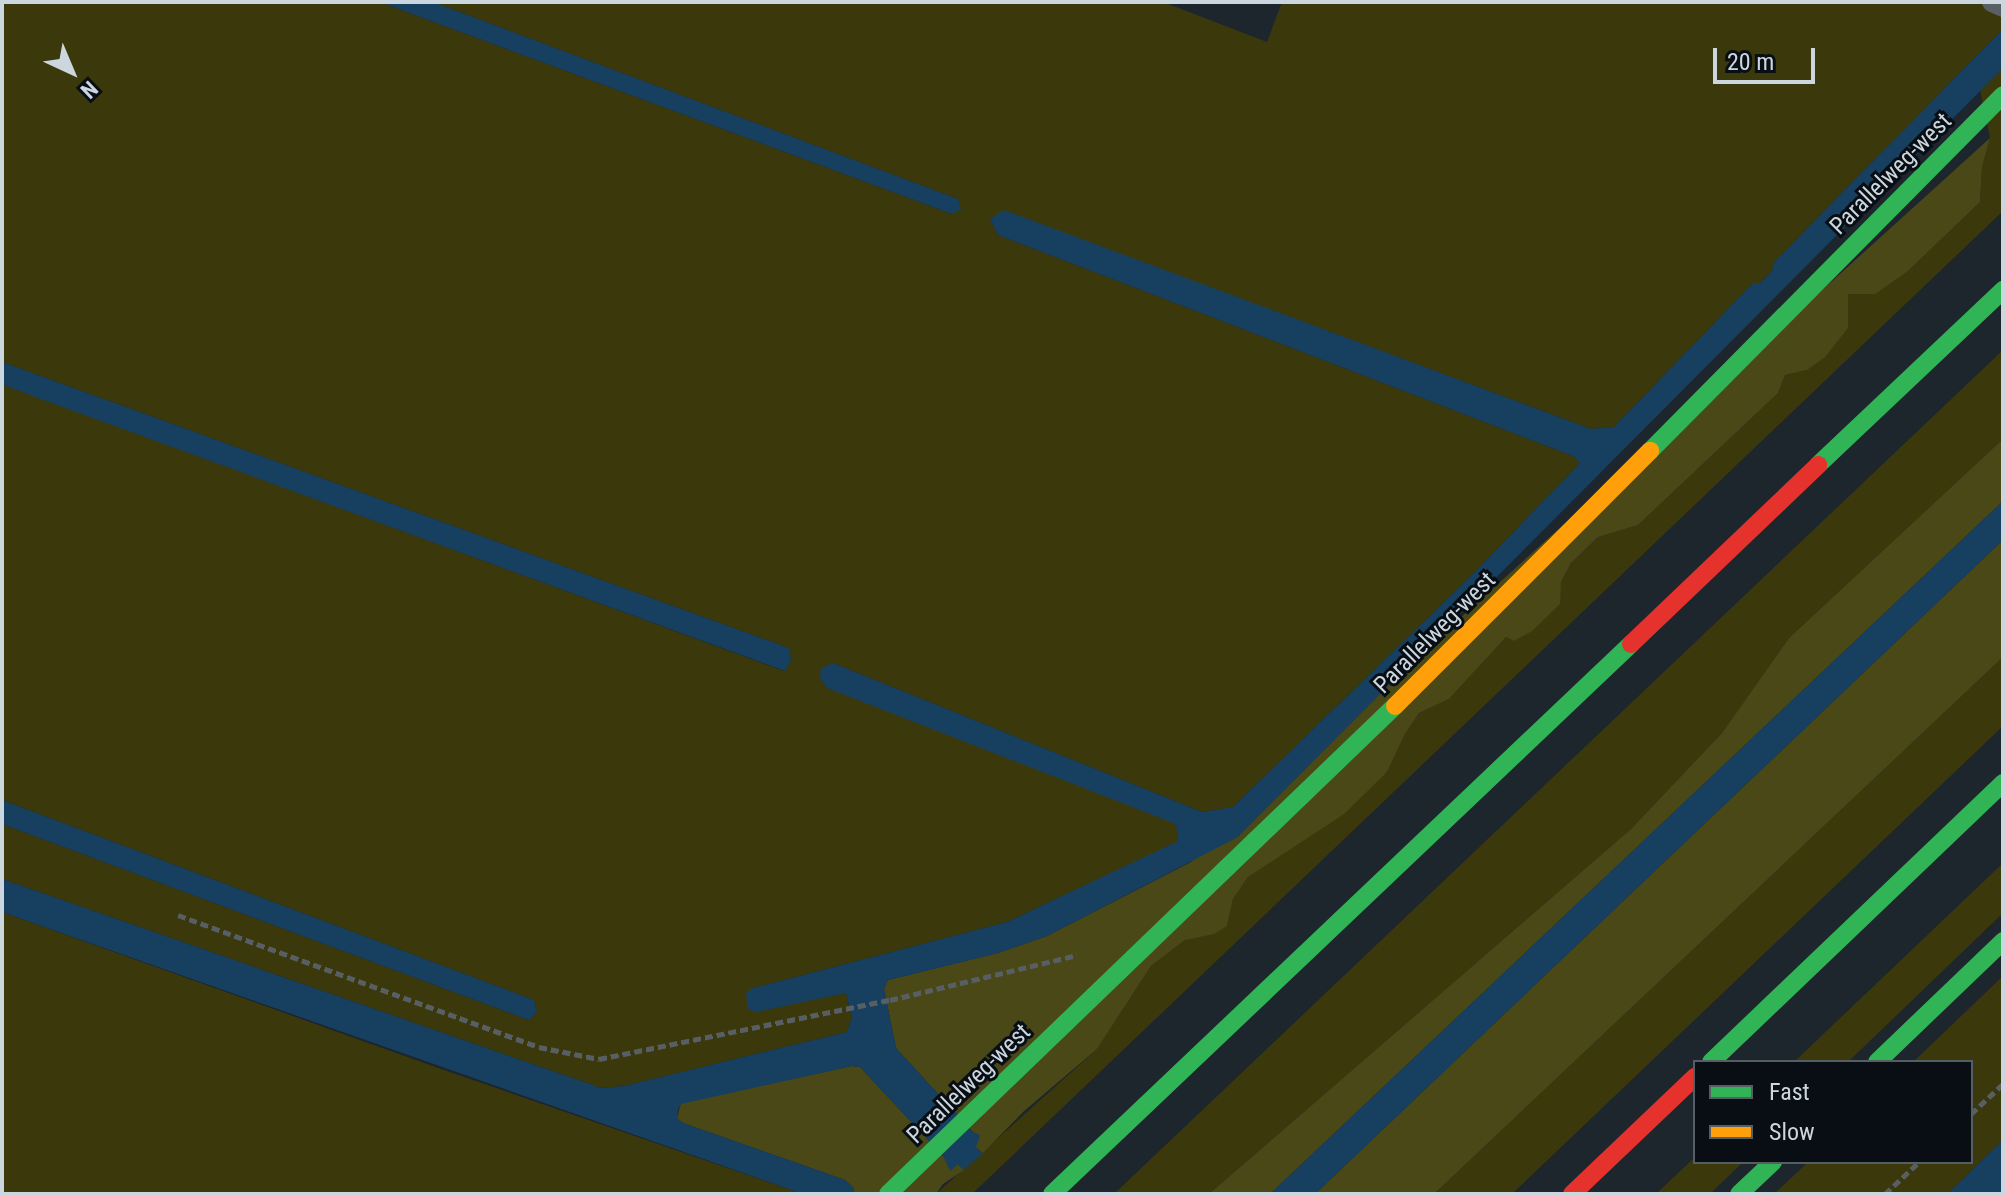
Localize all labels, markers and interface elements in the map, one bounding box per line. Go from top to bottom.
north arrow [32,32,112,112]
scale bar [1717,32,1819,82]
text: 20 m [1727,48,1774,76]
text: N [75,76,103,103]
street label: Parallelweg-west [1824,107,1958,241]
street label: Parallelweg-west [1368,566,1502,700]
street label: Parallelweg-west [901,1018,1037,1150]
legend [1693,1060,1973,1164]
text: Fast [1769,1078,1810,1106]
text: Slow [1769,1118,1815,1146]

